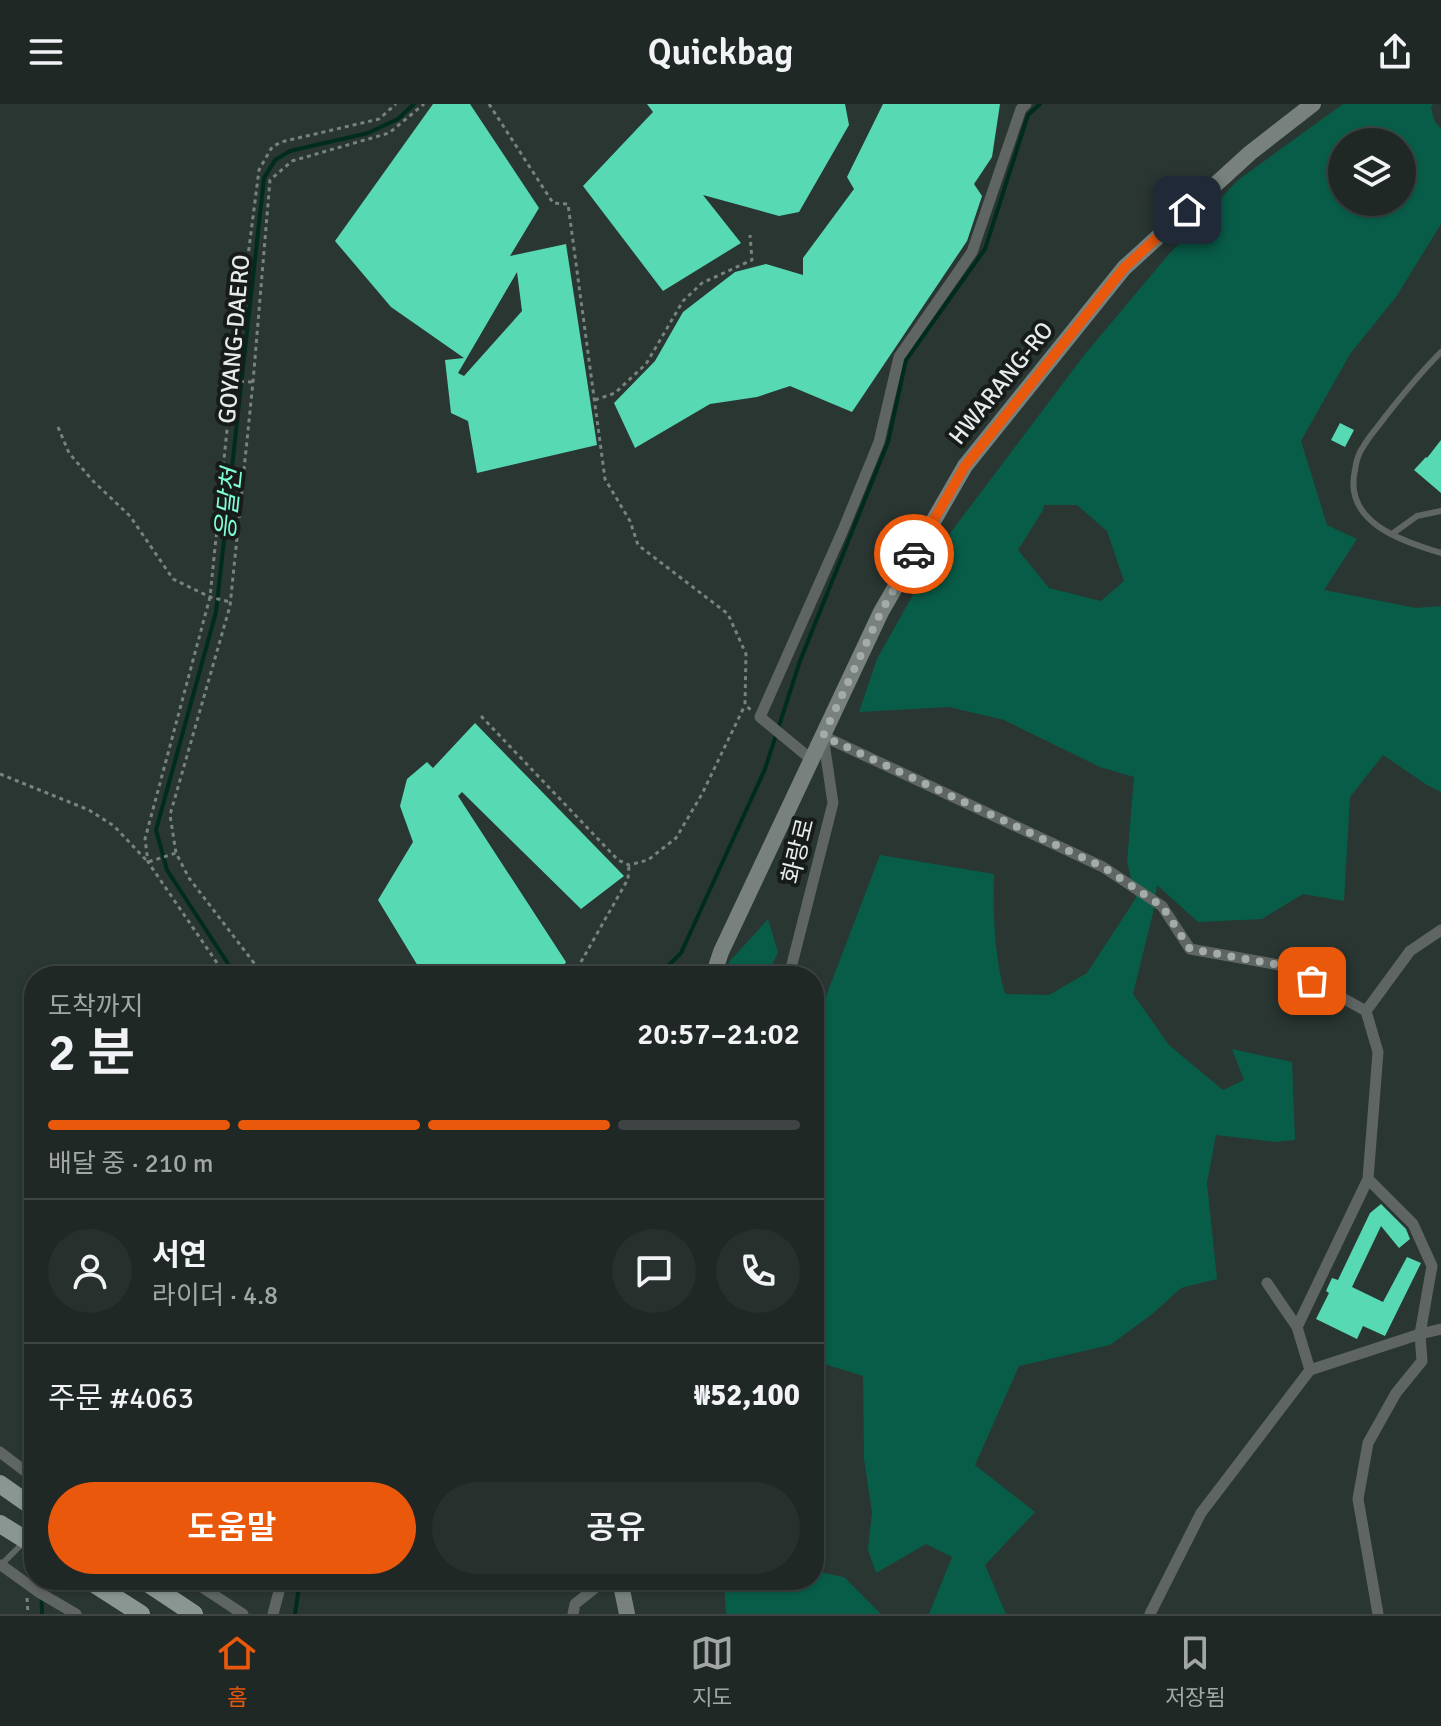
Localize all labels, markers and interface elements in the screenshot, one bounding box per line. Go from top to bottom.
icon: menu [24,30,68,74]
text: Quickbag [648,30,793,75]
icon: share [1373,30,1417,74]
map controls [1328,128,1416,216]
button: layers [1328,128,1416,216]
pin [1153,176,1221,244]
icon: home [1165,188,1209,232]
street label: GOYANG-DAERO [212,253,256,425]
street label: HWARANG-RO [942,315,1060,451]
water label: 응달천 [209,464,249,541]
courier [874,514,954,594]
icon: car [892,532,936,576]
street label: 화랑로 [775,815,821,887]
pin [1278,947,1346,1015]
icon: bag [1290,959,1334,1003]
text: 도착까지 [48,991,144,1023]
text: 20:57–21:02 [637,1016,800,1053]
text: 2 분 [48,1021,135,1085]
text: 배달 중 · 210 m [48,1148,213,1180]
button: person [48,1229,132,1313]
button: chat [612,1229,696,1313]
button: phone [716,1229,800,1313]
text: 서연 [152,1237,207,1274]
text: 라이더 · 4.8 [152,1280,278,1312]
text: ₩52,100 [694,1377,800,1414]
text: 주문 #4063 [48,1380,194,1417]
button: 도움말 [48,1482,416,1574]
button: 공유 [432,1482,800,1574]
tab: 홈 [215,1631,259,1711]
tab: 지도 [690,1631,734,1711]
tab: 저장됨 [1165,1631,1226,1711]

